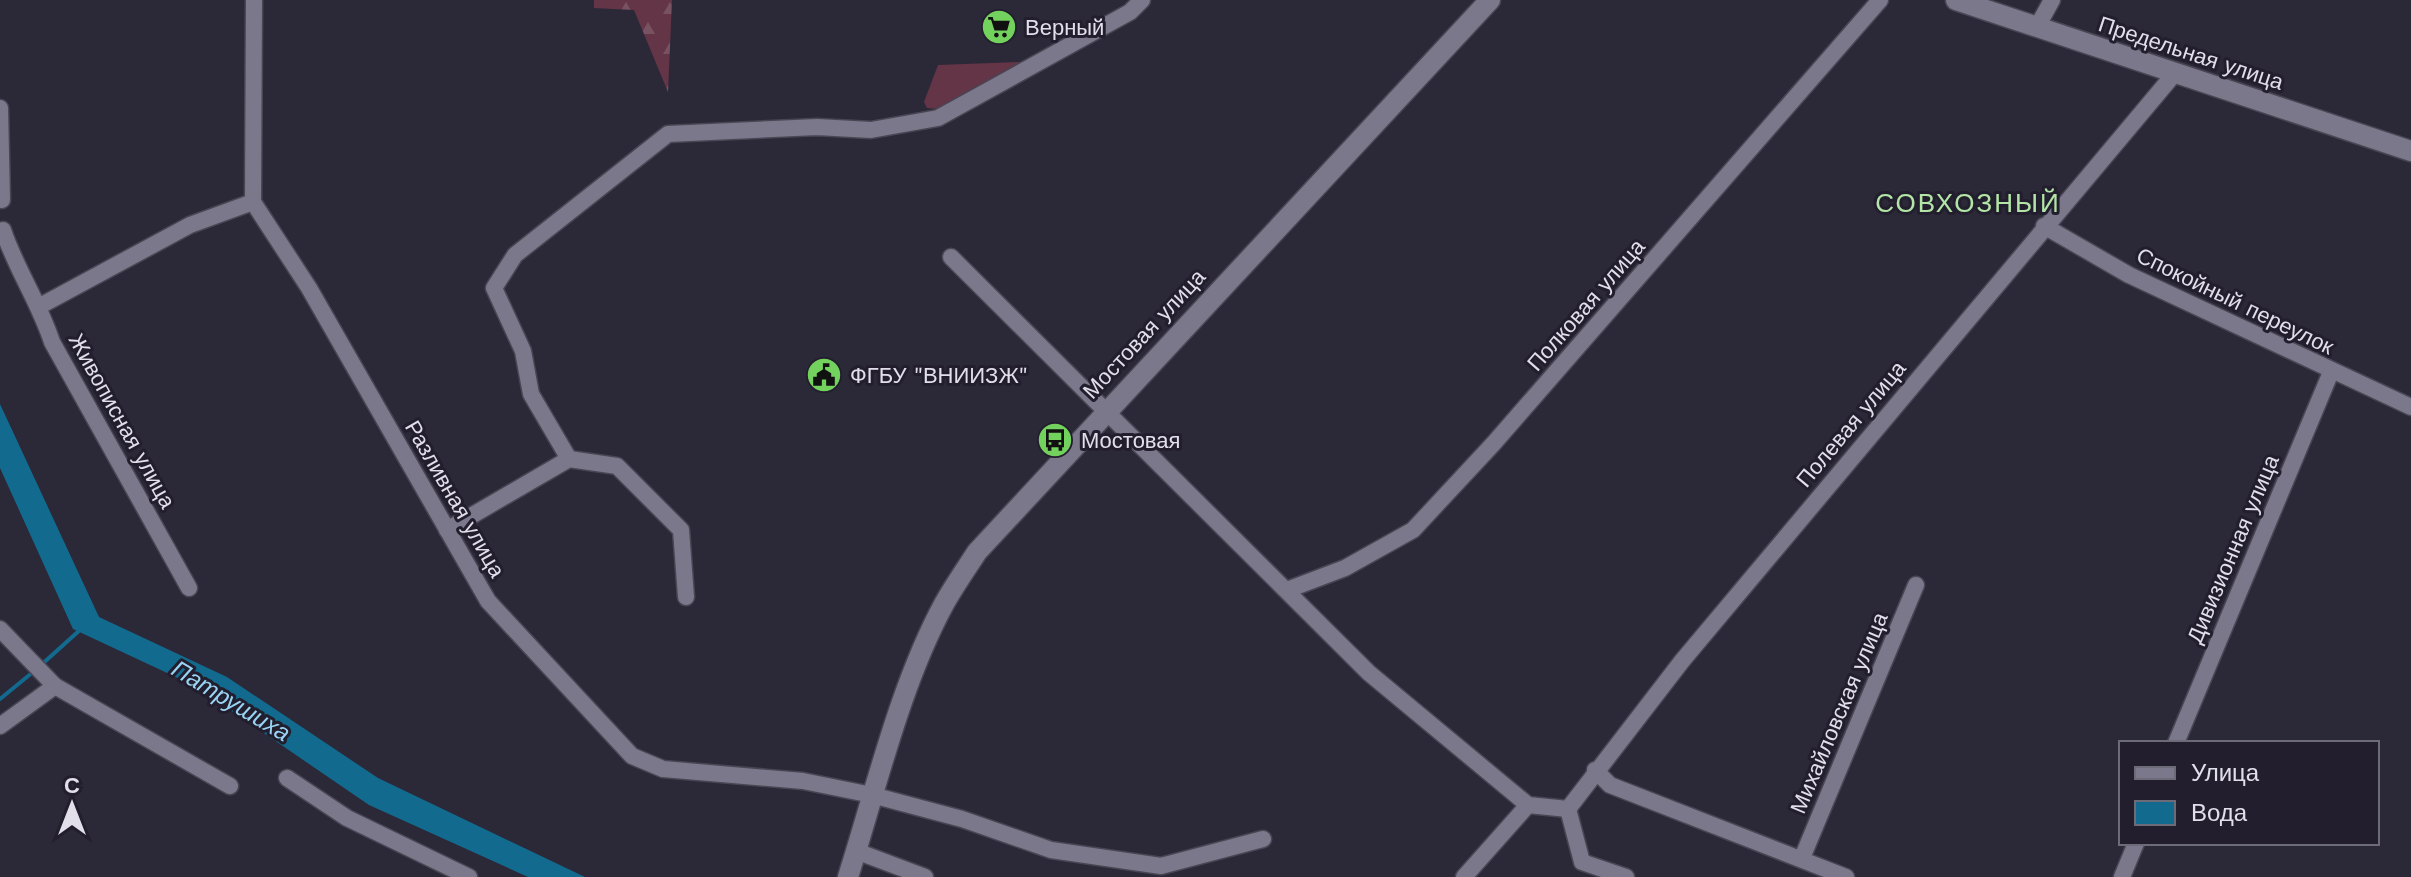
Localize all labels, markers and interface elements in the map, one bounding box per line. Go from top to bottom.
supermarket icon: Верный [980,8,1018,46]
street label: Предельная улица [2095,11,2287,95]
place label: Верный [1025,15,1104,40]
district label: СОВХОЗНЫЙ [1875,188,2061,218]
street label: Полковая улица [1522,234,1650,376]
street label: Спокойный переулок [2132,242,2338,360]
street label: Мостовая улица [1078,264,1211,404]
street label: Живописная улица [64,329,181,513]
public building icon: ФГБУ "ВНИИЗЖ" [805,356,843,394]
street label: Полевая улица [1791,356,1911,492]
place label: ФГБУ "ВНИИЗЖ" [850,363,1028,388]
street label: Разливная улица [400,416,510,582]
bus stop icon: Мостовая [1036,421,1074,459]
place label: Мостовая [1081,428,1180,453]
street label: Дивизионная улица [2182,450,2284,647]
street label: Михайловская улица [1785,608,1893,817]
water label: Патрушиха [167,655,295,747]
legend [2119,741,2379,845]
text: Улица [2191,759,2260,787]
north arrow [32,765,112,845]
text: С [64,773,80,798]
text: Вода [2191,799,2248,827]

